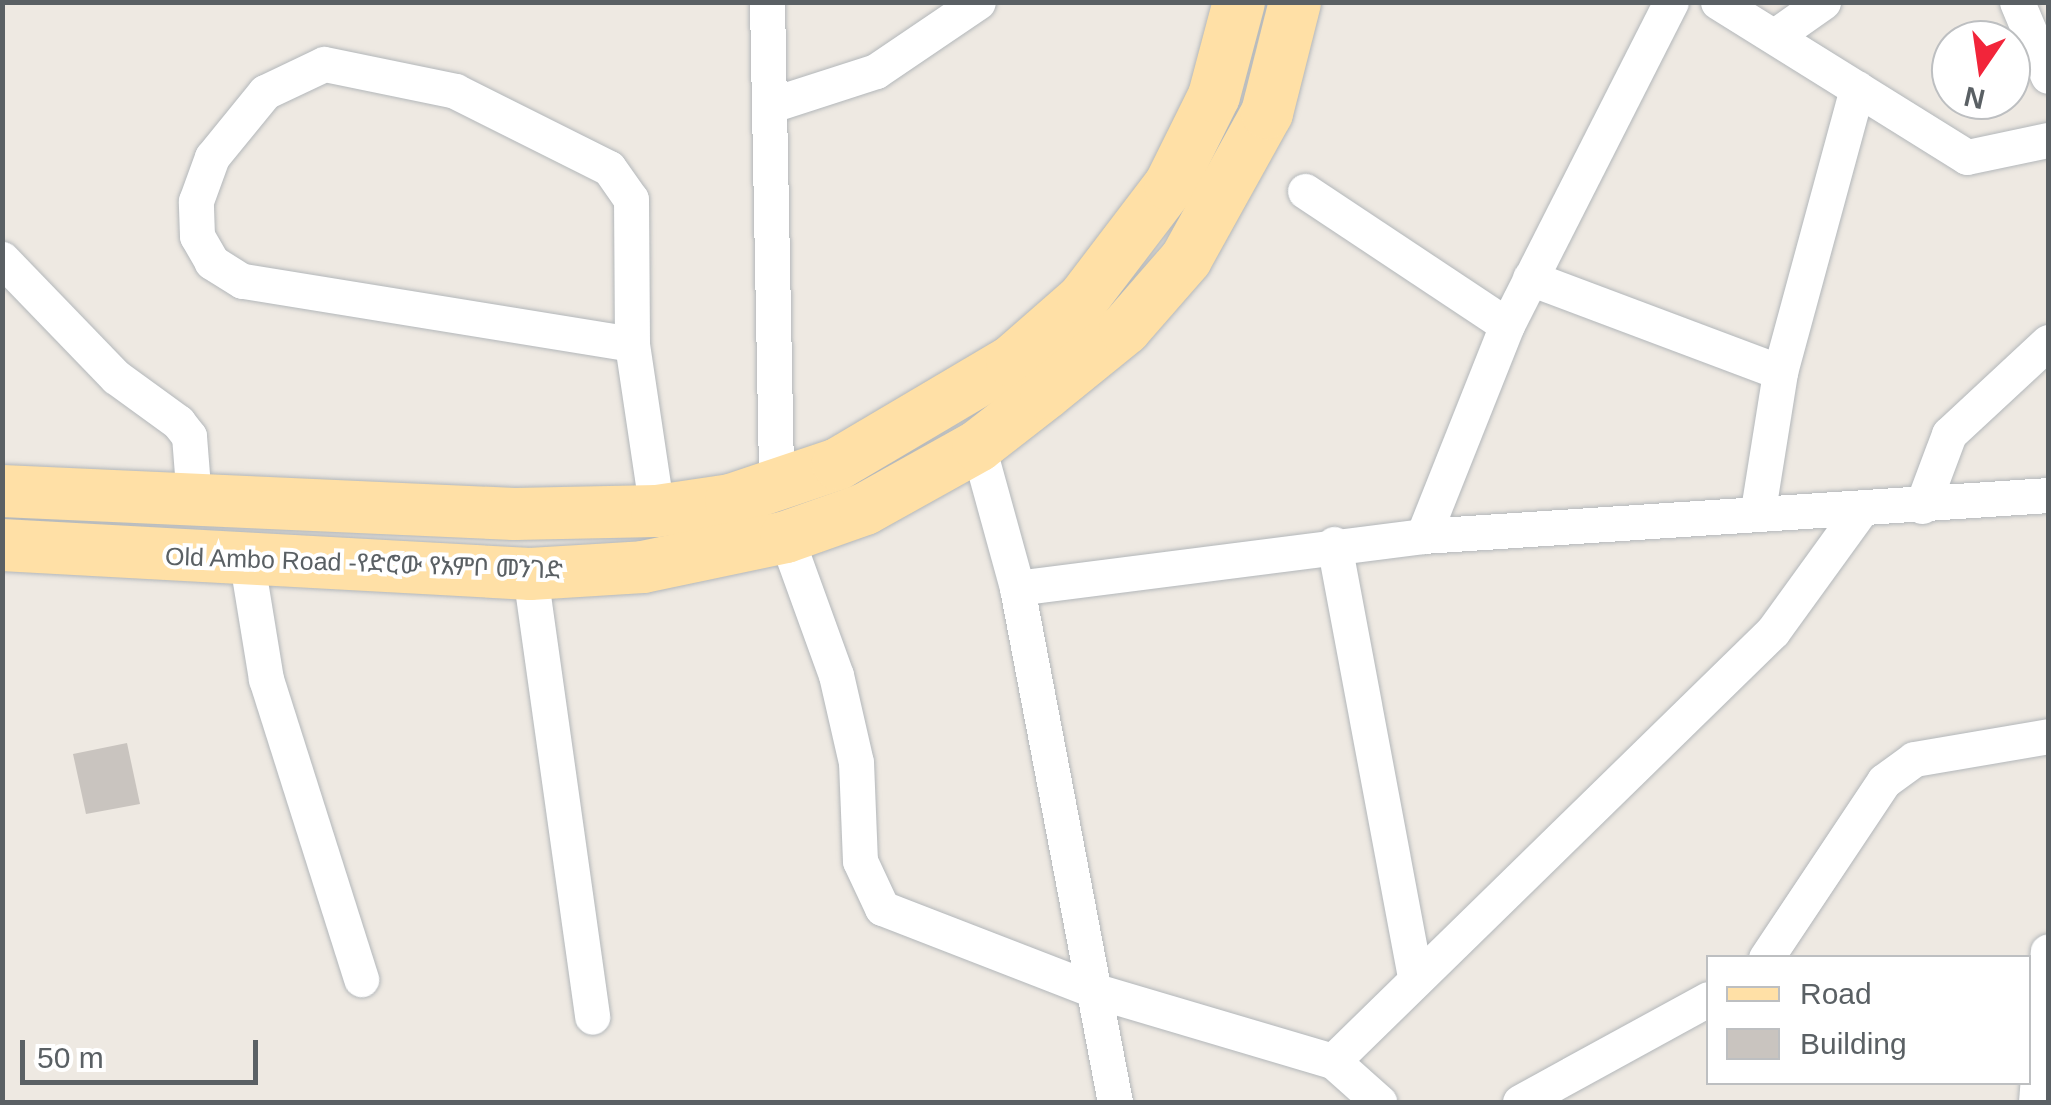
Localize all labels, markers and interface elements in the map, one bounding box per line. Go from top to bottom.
north arrow [1931,20,2031,120]
text: N [1961,80,1988,115]
street label: Old Ambo Road -የድሮው የአምቦ መንገድ [164,541,564,585]
legend [1706,955,2031,1085]
text: Road [1800,977,1872,1010]
scale bar [25,1020,262,1082]
text: Building [1800,1027,1907,1060]
text: 50 m [37,1041,104,1074]

